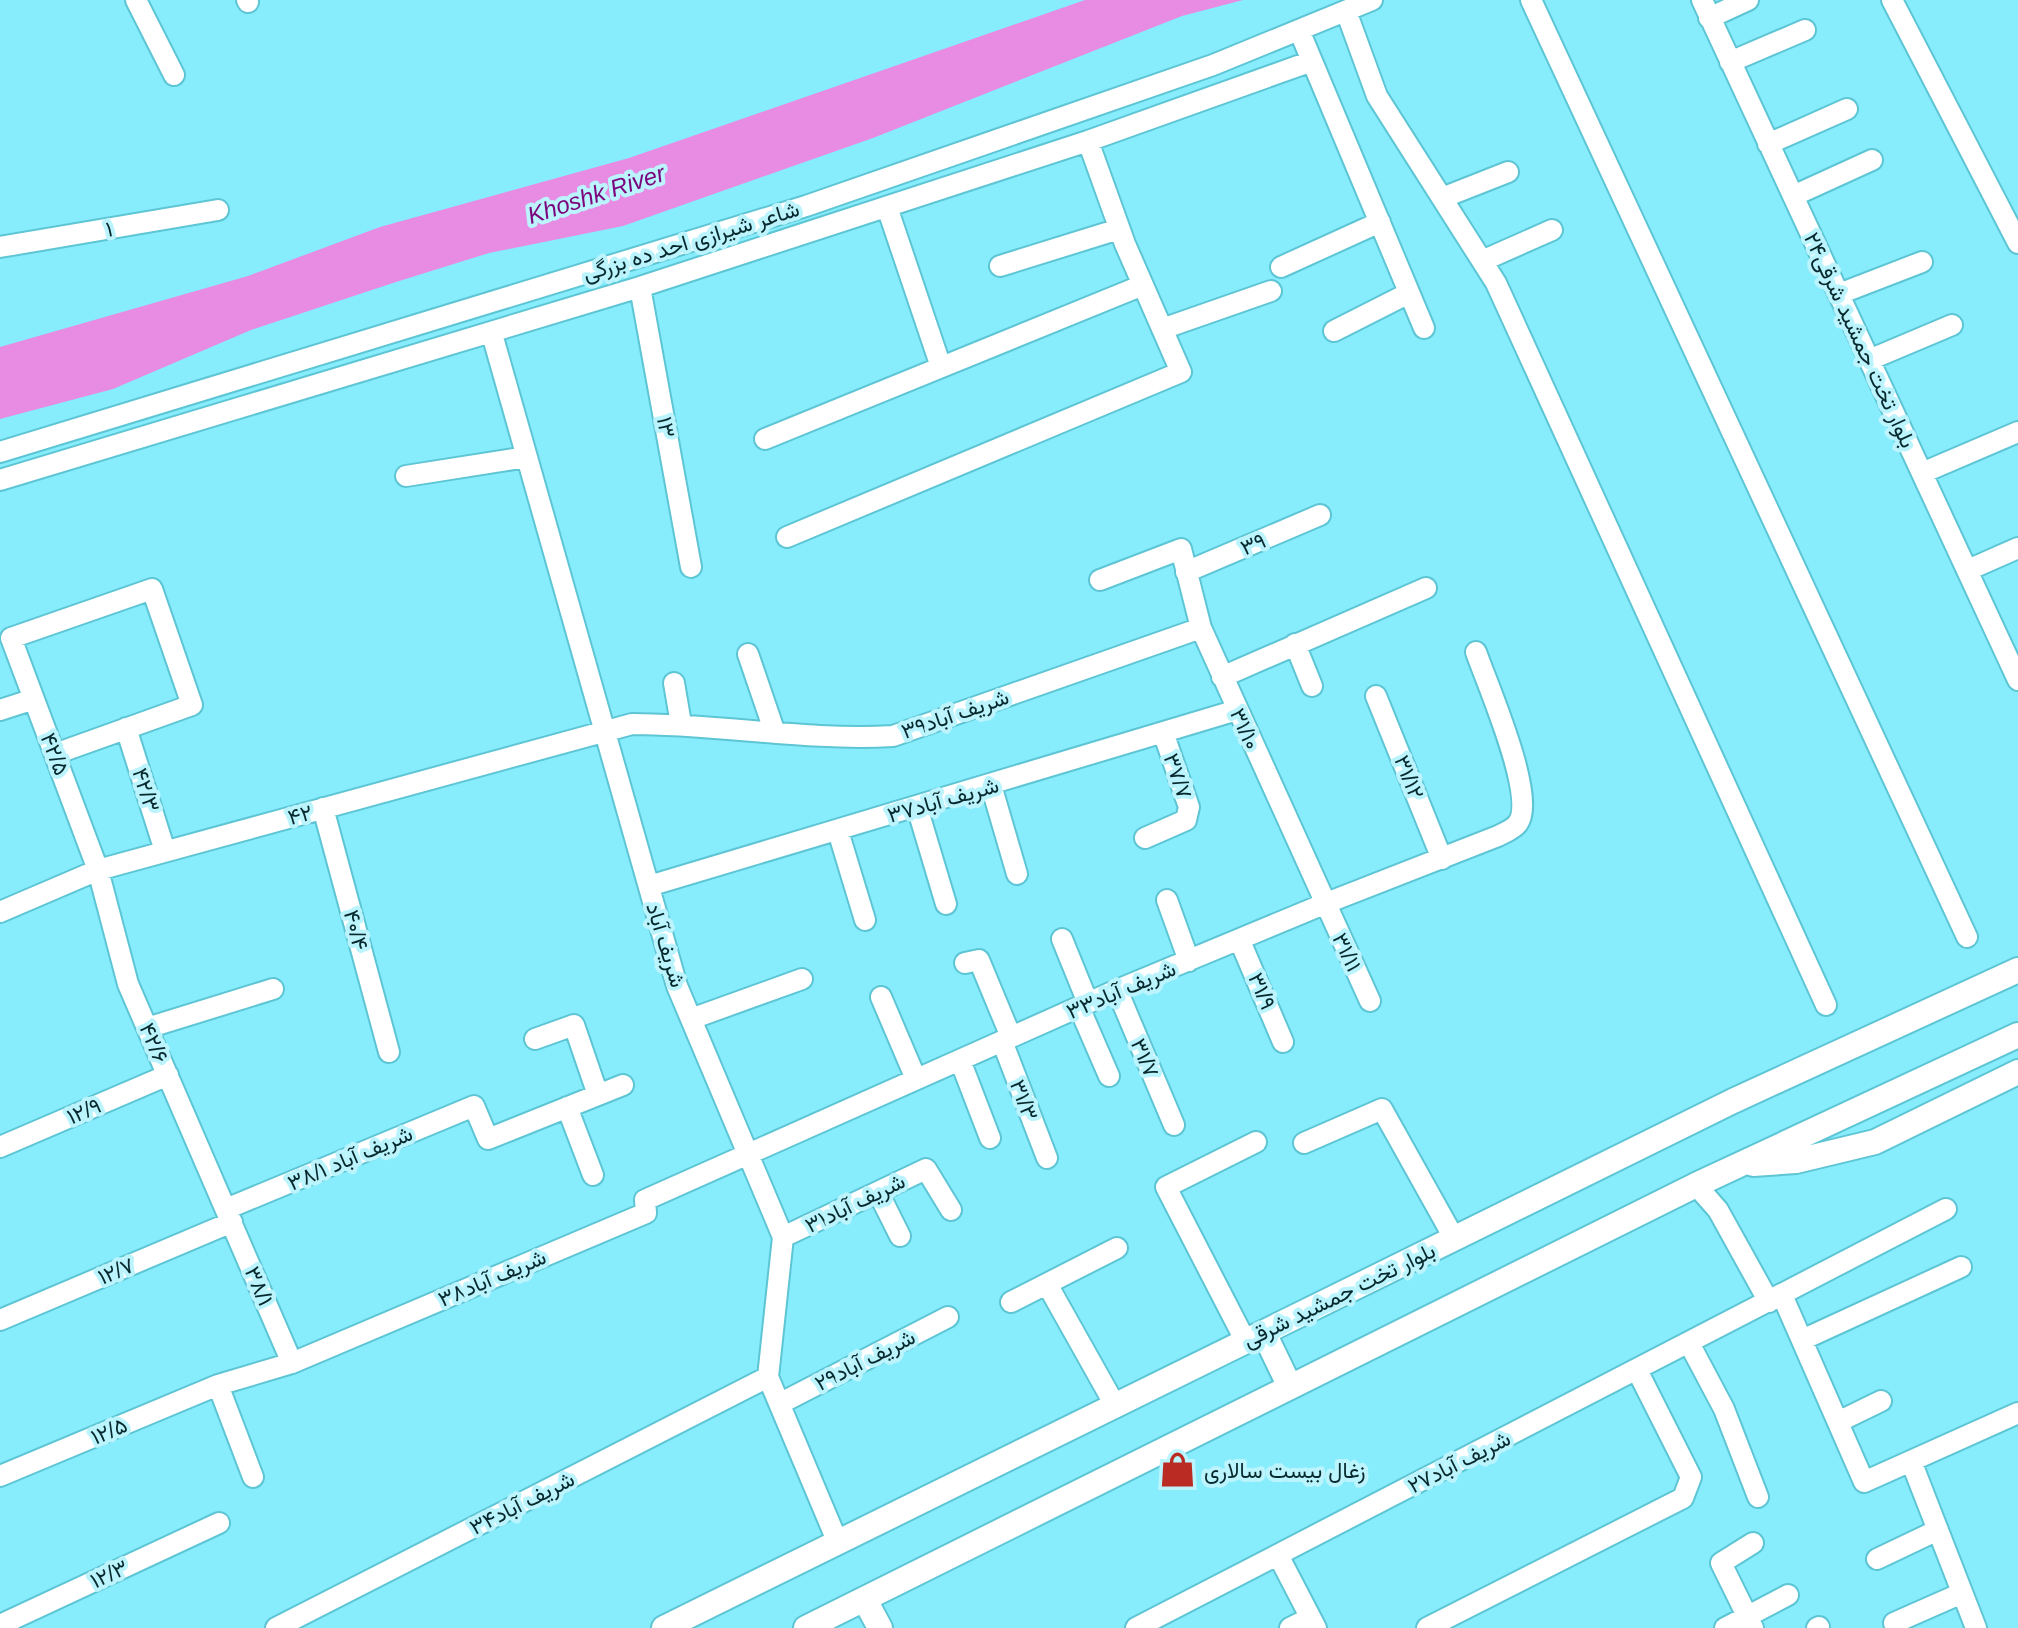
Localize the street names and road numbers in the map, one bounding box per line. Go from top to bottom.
street label: شاعر شیرازی احد ده بزرگی [580,196,803,287]
street label: ۱ [104,216,114,242]
street label: بلوار تخت جمشید شرقی۲۴ [1798,228,1921,452]
street label: ۱۳ [652,415,680,439]
street label: ۳۹ [1237,528,1269,560]
street label: شریف آباد۳۹ [898,684,1012,745]
street label: ۳۱/۱۰ [1225,704,1265,754]
street label: ۴۲/۵ [36,729,74,779]
street label: ۳۷/۷ [1159,750,1197,802]
street label: ۳۱/۱۲ [1389,752,1429,802]
street label: ۴۲/۳ [127,765,165,815]
street label: شریف آباد۳۷ [884,772,1002,829]
street label: ۴۲ [285,800,315,830]
street label: شریف آباد [640,900,691,991]
street label: ۴۰/۴ [339,907,373,953]
street label: ۳۱/۱۱ [1327,929,1367,975]
street label: شریف آباد۳۳ [1063,956,1180,1025]
street label: ۳۱/۹ [1243,969,1281,1013]
street label: ۴۲/۶ [135,1019,173,1067]
street label: ۳۱/۷ [1126,1035,1164,1081]
street label: ۳۱/۳ [1005,1076,1043,1124]
street label: ۱۲/۹ [63,1093,105,1129]
street label: ۳۸/۱ شریف آباد [284,1120,417,1196]
street label: شریف آباد۳۱ [801,1168,909,1239]
street label: بلوار تخت جمشید شرقی [1239,1238,1440,1353]
street label: شریف آباد۳۸ [434,1244,550,1313]
street label: ۱۲/۷ [94,1252,138,1290]
street label: ۳۸/۱ [240,1263,278,1309]
street label: شریف آباد۲۹ [811,1324,920,1397]
street label: ۱۲/۵ [87,1412,131,1450]
street label: شریف آباد۲۷ [1404,1426,1515,1499]
street label: شریف آباد۳۴ [465,1466,579,1541]
street label: ۱۲/۳ [86,1555,132,1593]

